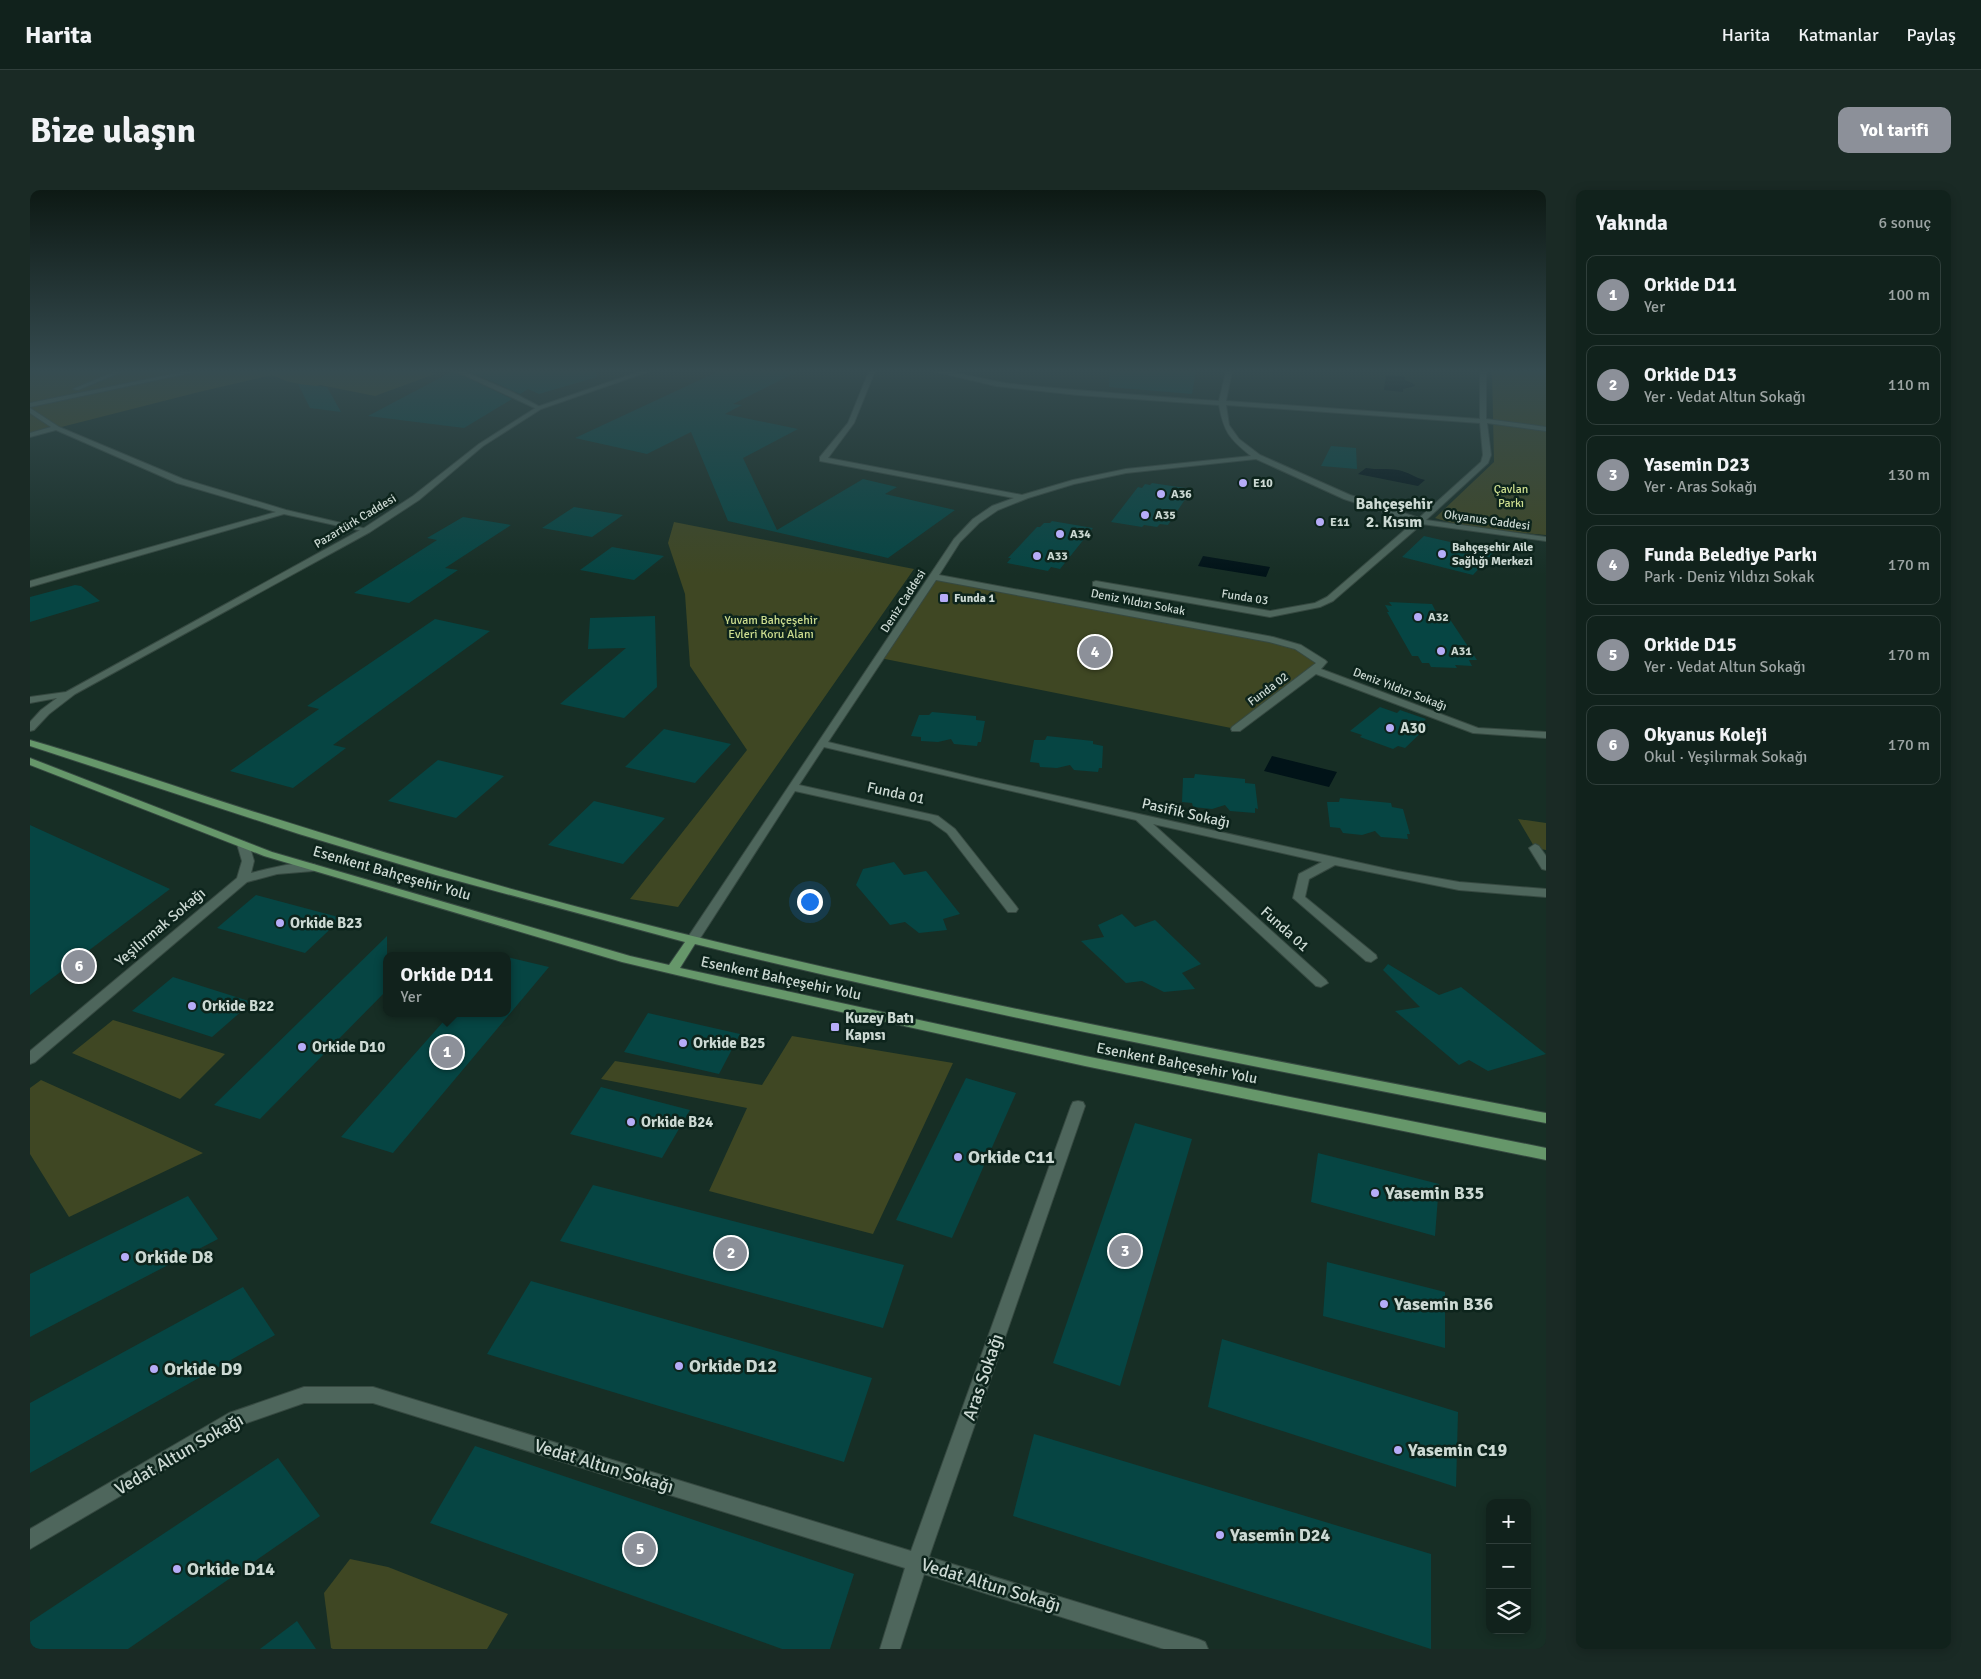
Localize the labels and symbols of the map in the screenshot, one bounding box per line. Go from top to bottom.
place label: E10 [1253,476,1273,491]
marker: E10 [1237,477,1249,489]
park label: Çavlan Parkı [1494,482,1528,511]
place label: A36 [1171,487,1192,502]
marker: A36 [1155,488,1167,500]
street label: Pazartürk Caddesi [312,491,399,552]
district label: Bahçeşehir 2. Kısım [1356,494,1433,532]
street label: Okyanus Caddesi [1443,507,1531,534]
place label: A35 [1155,508,1176,523]
marker: A35 [1139,509,1151,521]
place label: E11 [1330,515,1350,530]
marker: E11 [1314,516,1326,528]
place label: A34 [1070,527,1091,542]
marker: A34 [1054,528,1066,540]
place label: Bahçeşehir Aile Sağlığı Merkezi [1452,540,1533,569]
marker: Bahçeşehir Aile Sağlığı Merkezi [1436,548,1448,560]
place label: A33 [1047,549,1068,564]
marker: A33 [1031,550,1043,562]
street label: Deniz Caddesi [878,567,929,636]
street label: Deniz Yıldızı Sokak [1089,586,1186,619]
street label: Funda 03 [1220,586,1269,609]
place label: Funda 1 [954,591,995,606]
marker: Funda 1 [938,592,950,604]
place label: A32 [1428,610,1449,625]
marker: A32 [1412,611,1424,623]
park label: Yuvam Bahçeşehir Evleri Koru Alanı [725,613,818,642]
pin: 4 [1079,633,1111,671]
place label: A31 [1451,644,1472,659]
marker: A31 [1435,645,1447,657]
street label: Deniz Yıldızı Sokağı [1351,665,1449,714]
street label: Funda 02 [1245,669,1292,710]
place label: A30 [1400,719,1426,737]
marker: A30 [1384,722,1396,734]
street label: Funda 01 [865,778,927,808]
street label: Pasifik Sokağı [1140,794,1232,832]
street label: Esenkent Bahçeşehir Yolu [311,842,473,904]
street label: Yeşilırmak Sokağı [111,884,209,970]
your location [797,889,823,915]
street label: Funda 01 [1257,903,1313,955]
place label: Orkide B23 [290,914,362,932]
marker: Orkide B23 [274,917,286,929]
pin: 6 [63,947,95,985]
street label: Esenkent Bahçeşehir Yolu [699,952,863,1004]
place label: Orkide B22 [202,997,274,1015]
marker: Orkide B22 [186,1000,198,1012]
place label: Kuzey Batı Kapısı [845,1009,914,1044]
marker: Kuzey Batı Kapısı [829,1021,841,1033]
pin: 1 [431,1033,463,1071]
place label: Orkide B25 [693,1034,765,1052]
marker: Orkide B25 [677,1037,689,1049]
place label: Orkide D10 [312,1038,385,1056]
street label: Esenkent Bahçeşehir Yolu [1095,1039,1259,1087]
marker: Orkide D10 [296,1041,308,1053]
place label: Orkide B24 [641,1113,713,1131]
marker: Orkide B24 [625,1116,637,1128]
place label: Orkide C11 [968,1146,1055,1168]
marker: Orkide C11 [952,1151,964,1163]
place label: Yasemin B35 [1384,1182,1484,1204]
marker: Yasemin B35 [1369,1187,1381,1199]
pin: 3 [1109,1232,1141,1270]
pin: 2 [715,1234,747,1272]
place label: Orkide D8 [135,1246,213,1268]
marker: Orkide D8 [119,1251,131,1263]
place label: Yasemin B36 [1393,1293,1494,1315]
marker: Yasemin B36 [1378,1298,1390,1310]
street label: Aras Sokağı [958,1331,1008,1423]
place label: Orkide D12 [689,1355,777,1377]
place label: Orkide D9 [164,1358,242,1380]
marker: Orkide D12 [673,1360,685,1372]
marker: Orkide D9 [148,1363,160,1375]
street label: Vedat Altun Sokağı [111,1408,247,1500]
street label: Vedat Altun Sokağı [532,1434,676,1498]
place label: Yasemin C19 [1407,1439,1507,1461]
marker: Yasemin C19 [1392,1444,1404,1456]
place label: Yasemin D24 [1229,1524,1330,1546]
marker: Yasemin D24 [1214,1529,1226,1541]
pin: 5 [624,1530,656,1568]
street label: Vedat Altun Sokağı [919,1553,1063,1617]
place label: Orkide D14 [187,1558,275,1580]
marker: Orkide D14 [171,1563,183,1575]

